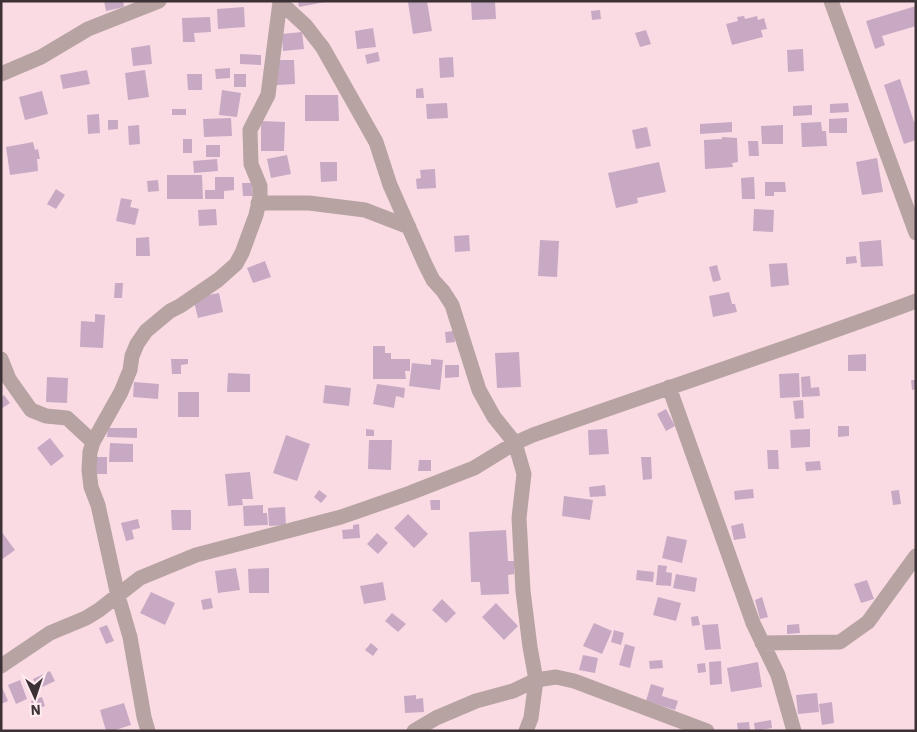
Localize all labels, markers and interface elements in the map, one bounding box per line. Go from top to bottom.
north arrow [10,672,60,722]
text: N [30,701,41,719]

